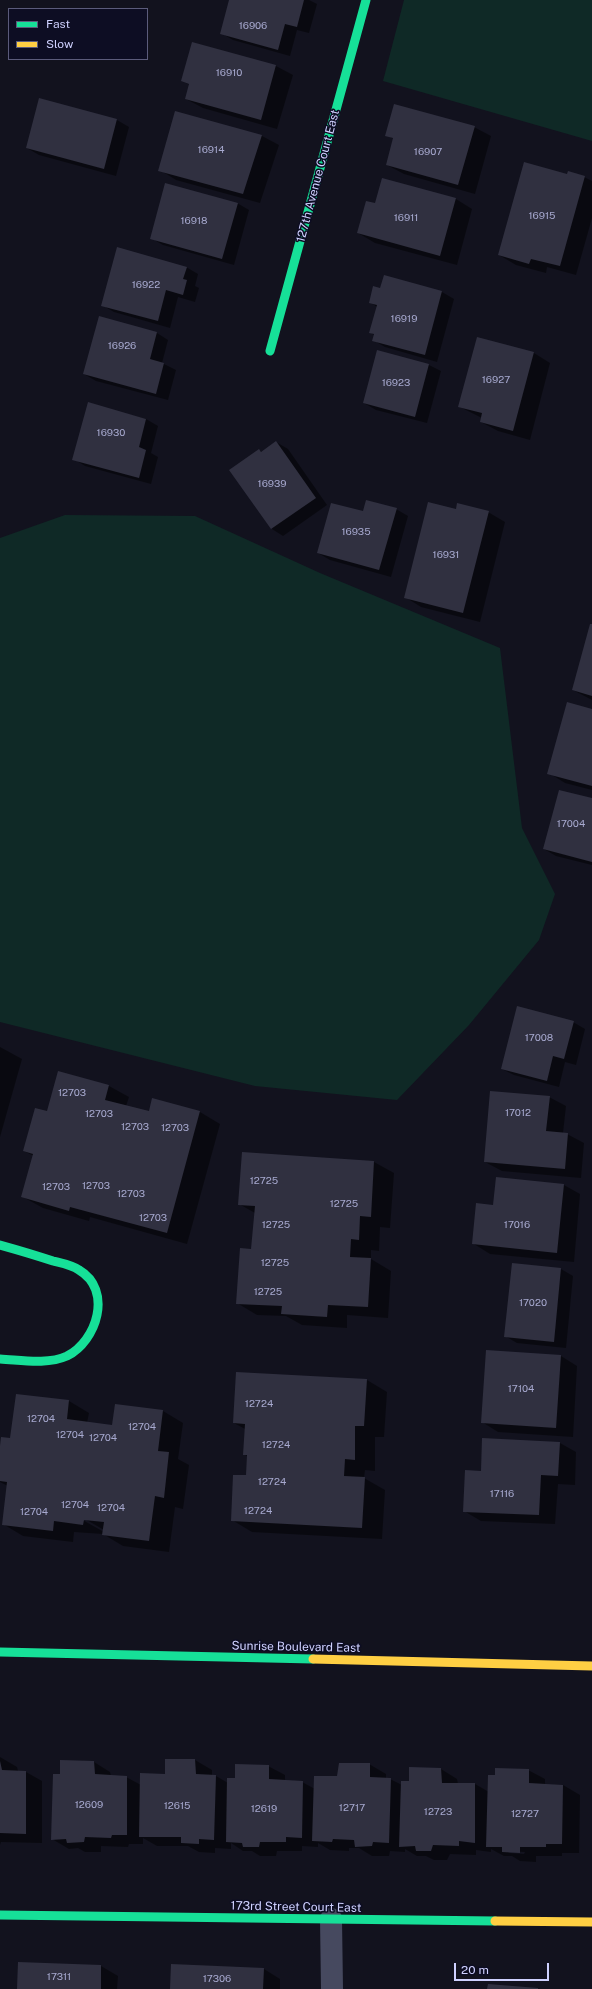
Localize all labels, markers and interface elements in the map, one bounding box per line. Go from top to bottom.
legend [8,8,148,60]
text: Fast [46,17,70,31]
house number: 16906 [239,20,267,32]
text: Slow [46,37,73,51]
house number: 16910 [216,67,242,79]
street label: 127th Avenue Court East [293,108,343,244]
house number: 16914 [198,144,224,156]
house number: 16907 [414,146,442,158]
house number: 16915 [529,210,555,222]
house number: 16911 [394,212,418,224]
house number: 16918 [180,215,208,227]
house number: 16922 [132,279,160,291]
house number: 16919 [391,313,417,325]
house number: 16926 [108,340,136,352]
house number: 16927 [482,374,510,386]
house number: 16923 [382,377,410,389]
house number: 16930 [97,427,125,439]
house number: 16939 [258,478,286,490]
house number: 16935 [341,526,371,538]
house number: 16931 [433,549,459,561]
house number: 17004 [557,818,585,830]
house number: 17008 [525,1032,553,1044]
house number: 12703 [58,1087,86,1099]
house number: 17012 [505,1107,531,1119]
house number: 12703 [85,1108,113,1120]
house number: 12703 [121,1121,149,1133]
house number: 12703 [161,1122,189,1134]
house number: 12725 [250,1175,278,1187]
house number: 12703 [82,1180,110,1192]
house number: 12703 [42,1181,70,1193]
house number: 12703 [117,1188,145,1200]
house number: 12725 [330,1198,358,1210]
house number: 12703 [139,1212,167,1224]
house number: 12725 [262,1219,290,1231]
house number: 17016 [504,1219,530,1231]
house number: 12725 [261,1257,289,1269]
house number: 12725 [254,1286,282,1298]
house number: 17020 [519,1297,547,1309]
house number: 17104 [508,1383,534,1395]
house number: 12724 [245,1398,273,1410]
house number: 12704 [27,1413,55,1425]
house number: 12704 [128,1421,156,1433]
house number: 12704 [56,1429,84,1441]
house number: 12704 [89,1432,117,1444]
house number: 12724 [262,1439,290,1451]
house number: 12724 [258,1476,286,1488]
house number: 17116 [490,1488,514,1500]
house number: 12704 [61,1499,89,1511]
house number: 12704 [97,1502,125,1514]
house number: 12724 [244,1505,272,1517]
house number: 12704 [20,1506,48,1518]
street label: Sunrise Boulevard East [231,1639,361,1655]
house number: 12609 [75,1799,103,1811]
house number: 12615 [164,1800,190,1812]
house number: 12717 [339,1802,365,1814]
house number: 12619 [251,1803,277,1815]
house number: 12723 [424,1806,452,1818]
house number: 12727 [511,1808,539,1820]
street label: 173rd Street Court East [231,1899,361,1915]
scale bar [456,1955,551,1981]
text: 20 m [461,1963,489,1977]
house number: 17311 [47,1971,71,1983]
house number: 17306 [203,1973,231,1985]

